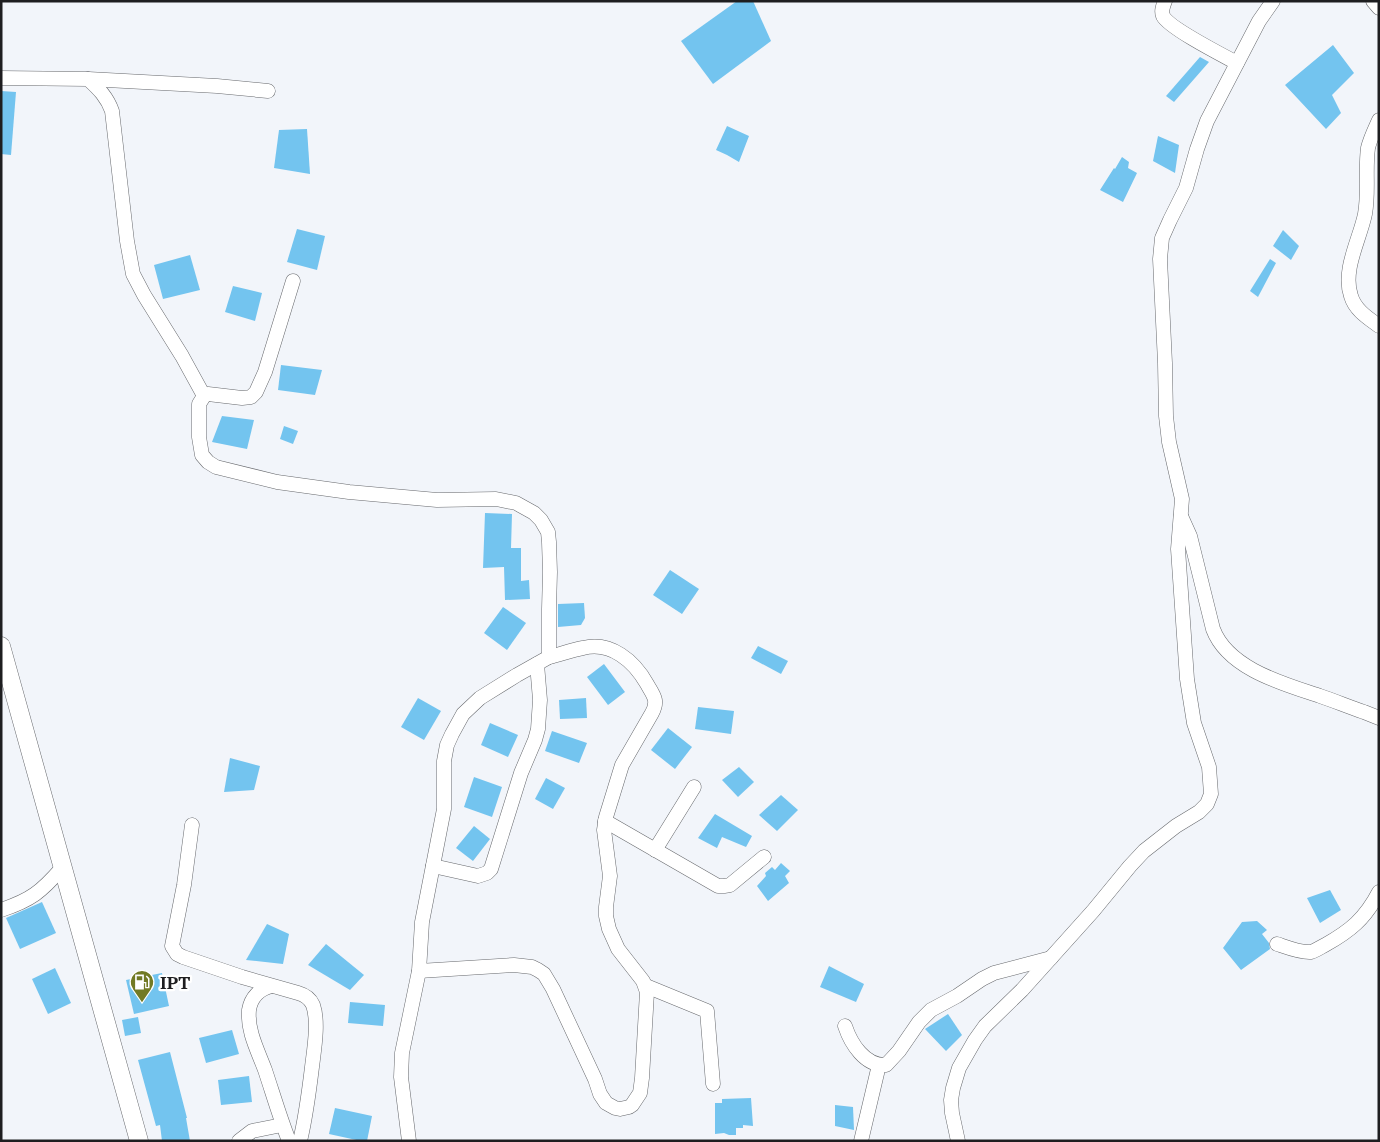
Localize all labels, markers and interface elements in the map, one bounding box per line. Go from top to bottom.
fuel station icon: IPT [129,969,155,1003]
place label: IPT [160,970,190,994]

